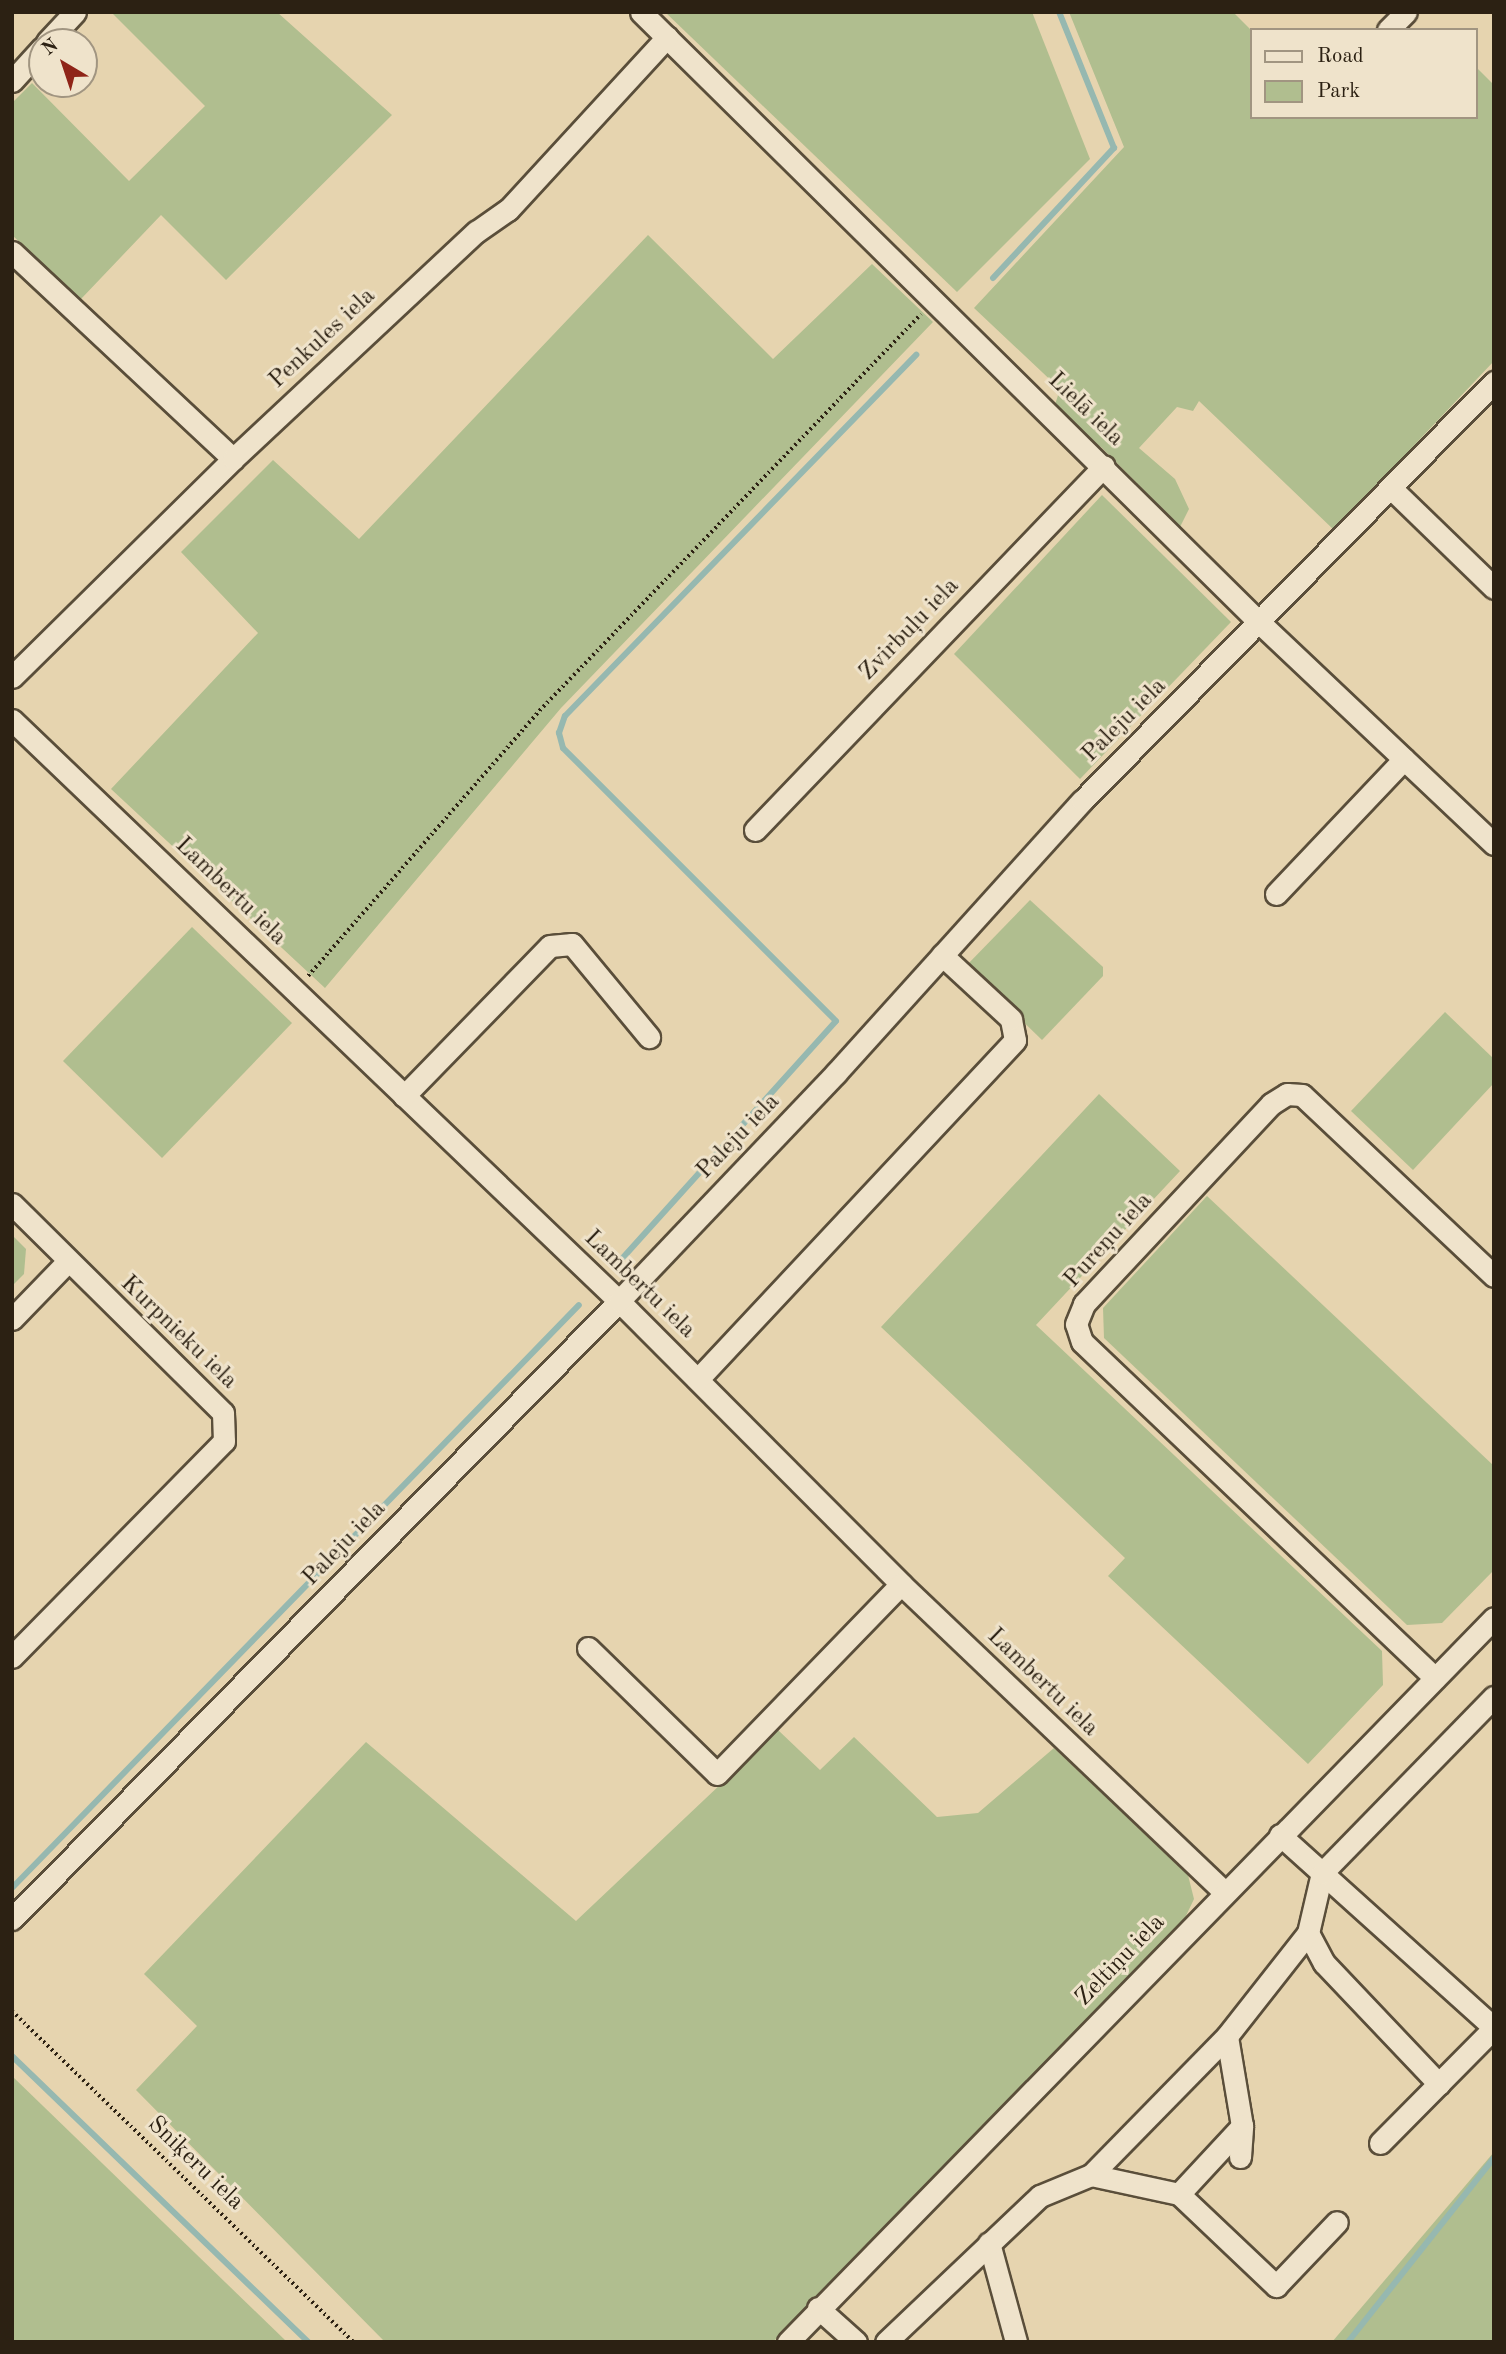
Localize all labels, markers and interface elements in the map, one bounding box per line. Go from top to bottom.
north arrow [28,28,98,98]
legend [1250,28,1478,119]
text: N [39,36,62,60]
text: Road [1317,46,1364,67]
text: Park [1317,81,1360,102]
street label: Penkules iela [264,282,382,396]
street label: Lielā iela [1041,367,1129,453]
street label: Zvirbuļu iela [854,573,966,687]
street label: Paleju iela [1077,673,1173,769]
street label: Lambertu iela [168,832,292,952]
street label: Paleju iela [691,1088,787,1186]
street label: Pureņu iela [1059,1187,1159,1295]
street label: Lambertu iela [577,1225,701,1345]
street label: Kurpnieku iela [113,1270,243,1396]
street label: Paleju iela [297,1495,393,1593]
street label: Lambertu iela [980,1623,1104,1743]
street label: Zeltiņu iela [1070,1909,1172,2013]
street label: Sniķeru iela [141,2111,249,2217]

